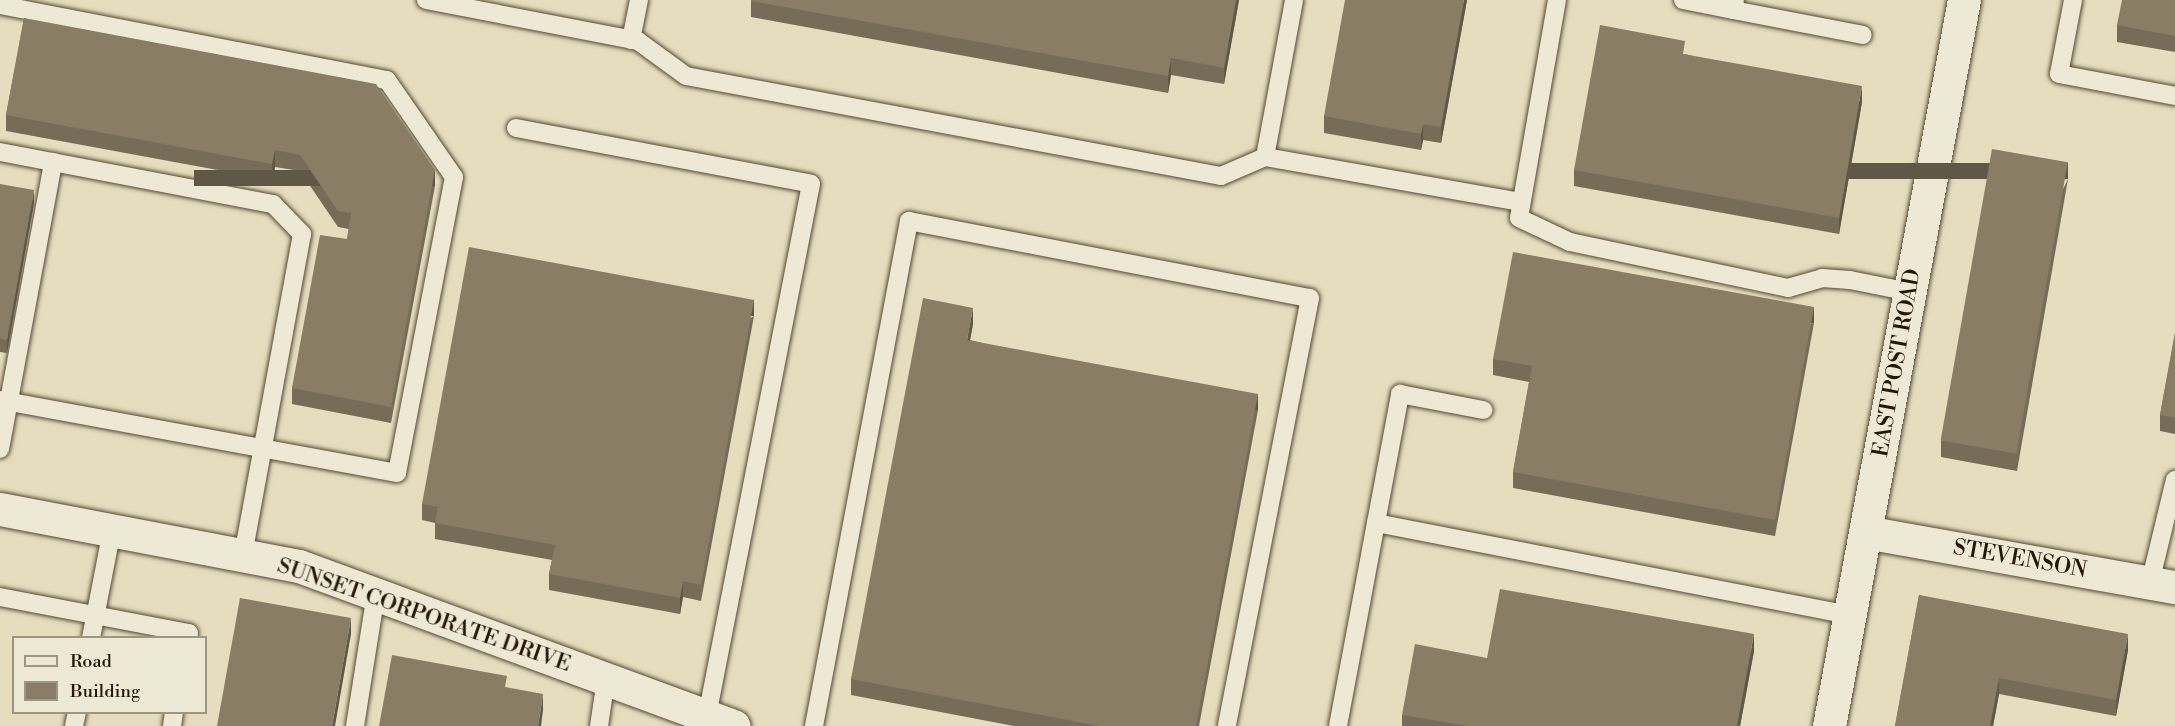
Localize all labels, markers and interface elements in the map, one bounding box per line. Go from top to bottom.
street label: EAST POST ROAD [1867,267,1927,459]
street label: STEVENSON [1951,534,2089,584]
street label: SUNSET CORPORATE DRIVE [274,552,574,678]
legend [12,636,207,714]
text: Road [70,650,112,673]
text: Building [70,680,140,703]

